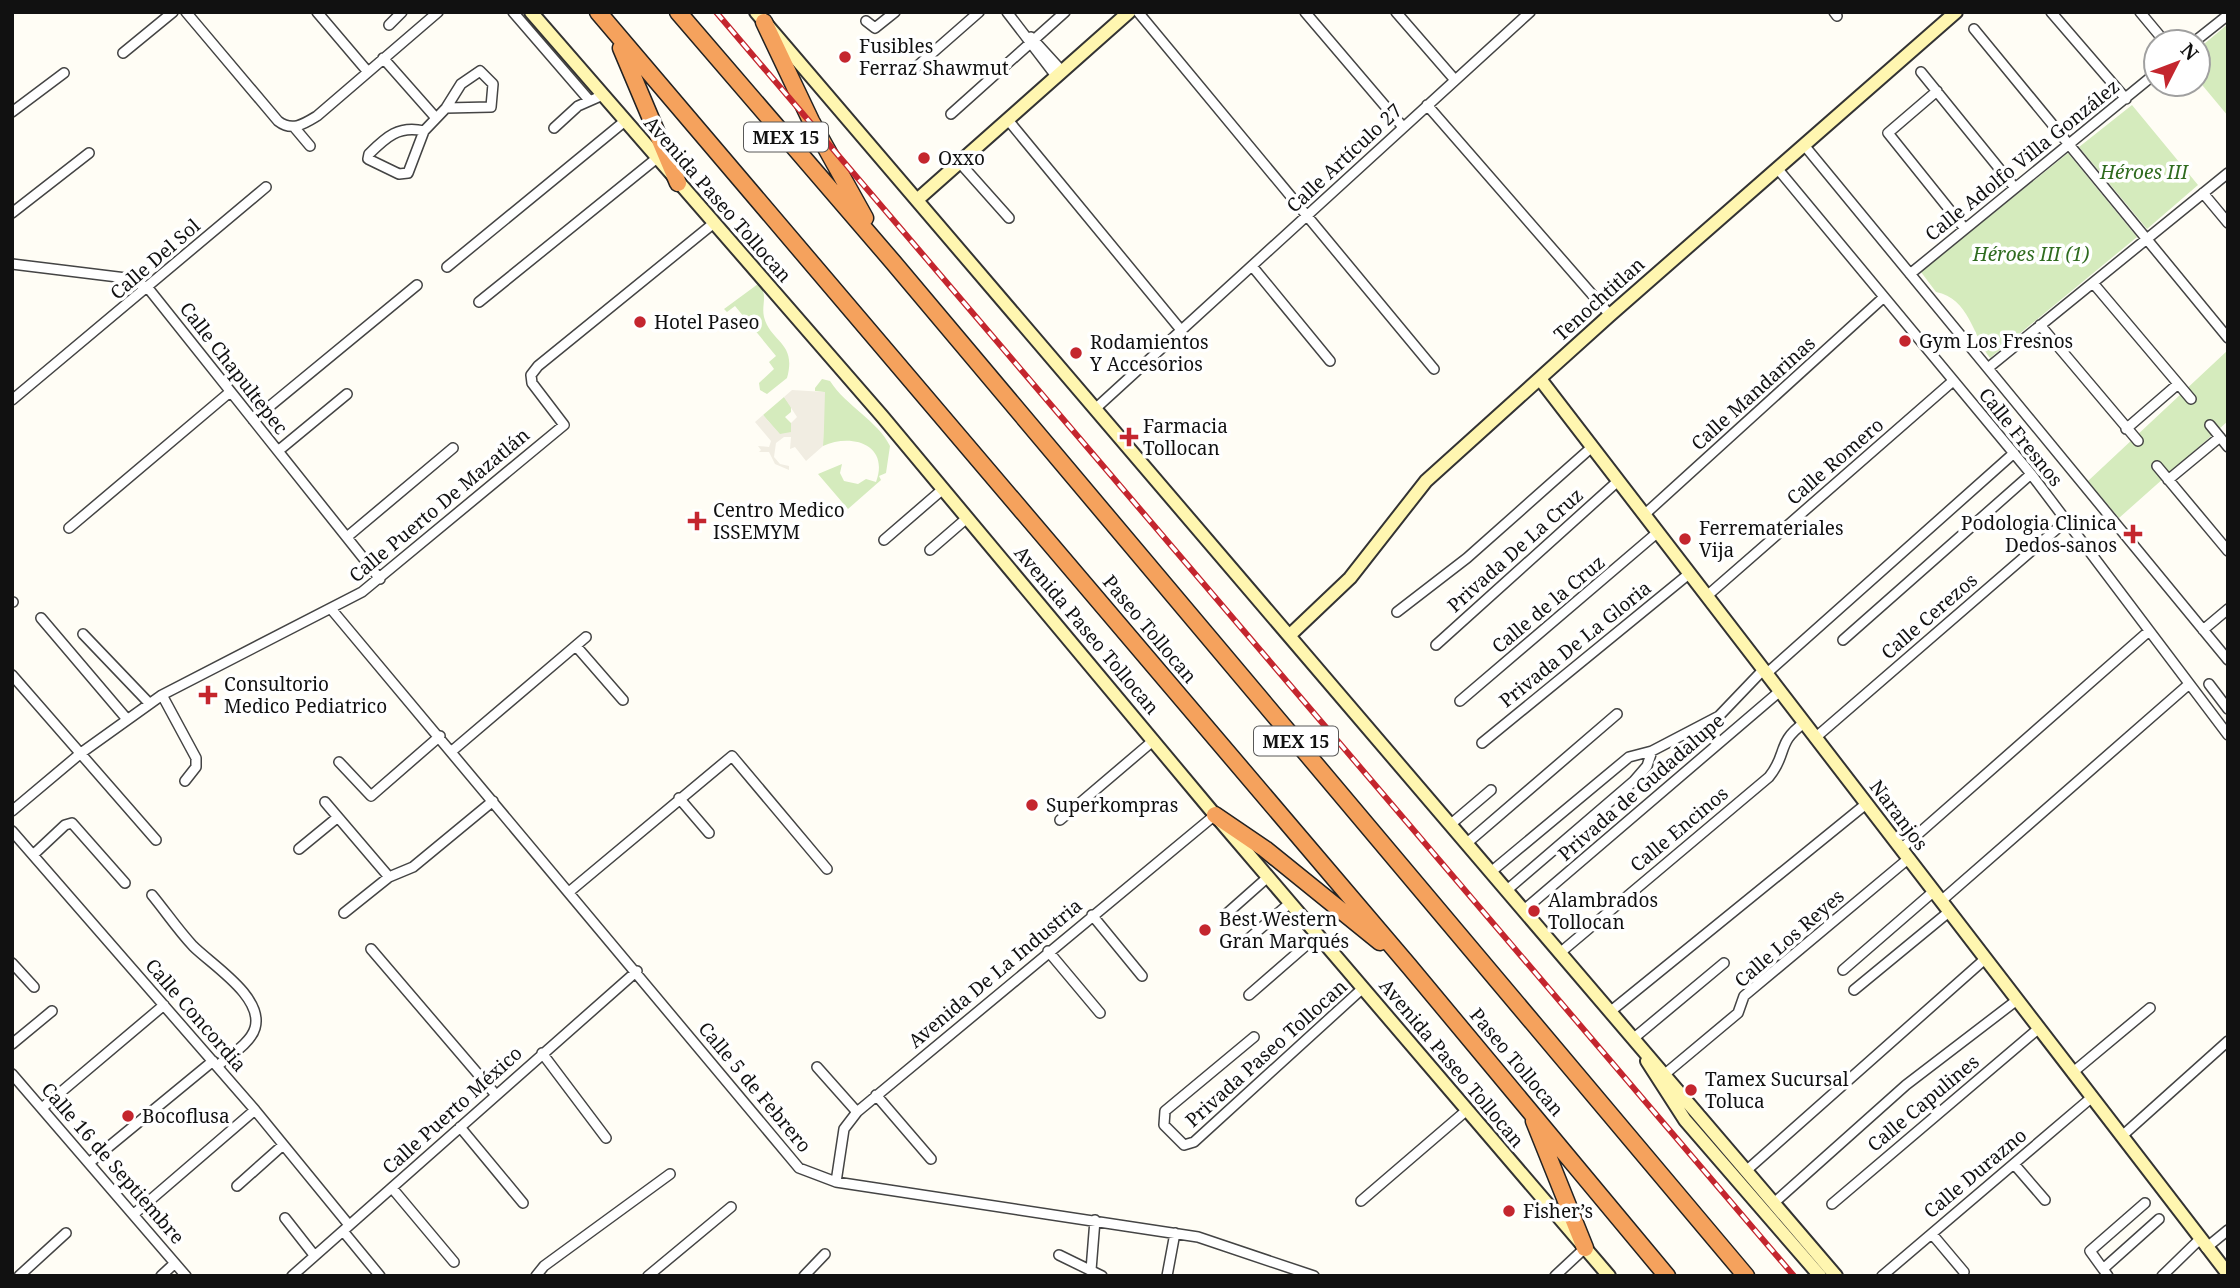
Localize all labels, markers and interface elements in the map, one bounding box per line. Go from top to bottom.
north arrow [2142,28,2212,98]
place label: Fusibles Ferraz Shawmut [859,33,1009,81]
text: N [2175,37,2204,66]
marker: Fusibles Ferraz Shawmut [837,49,853,65]
street label: Calle Adolfo Villa González [1919,73,2125,247]
street label: Calle Artículo 27 [1281,98,1407,218]
street label: Avenida Paseo Tollocan [638,110,798,288]
road number: MEX 15 [744,122,828,152]
place label: Oxxo [938,145,985,171]
marker: Oxxo [916,150,932,166]
park label: Héroes III [2099,159,2189,185]
street label: Calle Del Sol [104,213,206,305]
park label: Héroes III (1) [1972,241,2090,267]
street label: Tenochtitlan [1548,251,1650,347]
street label: Calle Chapultepec [174,296,294,440]
place label: Hotel Paseo [654,309,760,335]
marker: Hotel Paseo [632,314,648,330]
place label: Gym Los Fresnos [1919,328,2073,354]
place label: Rodamientos Y Accesorios [1089,329,1208,377]
street label: Calle Mandarinas [1685,330,1821,456]
marker: Gym Los Fresnos [1897,333,1913,349]
marker: Rodamientos Y Accesorios [1068,345,1084,361]
street label: Calle Fresnos [1973,382,2069,492]
street label: Calle Romero [1781,412,1889,510]
place label: Farmacia Tollocan [1143,413,1228,461]
street label: Calle Puerto De Mazatlán [343,422,535,588]
marker: Farmacia Tollocan [1121,429,1137,445]
street label: Privada De La Cruz [1442,482,1588,618]
place label: Centro Medico ISSEMYM [713,497,845,545]
place label: Podologia Clinica Dedos-sanos [1961,510,2117,558]
marker: Centro Medico ISSEMYM [687,511,707,531]
place label: Ferremateriales Vija [1699,515,1844,563]
marker: Podologia Clinica Dedos-sanos [2123,524,2143,544]
marker: Ferremateriales Vija [1677,531,1693,547]
street label: Avenida Paseo Tollocan [1009,540,1165,720]
street label: Calle de la Cruz [1486,549,1610,659]
street label: Calle Cerezos [1875,567,1983,665]
street label: Paseo Tollocan [1097,570,1203,688]
street label: Privada De La Gloria [1494,575,1656,713]
place label: Consultorio Medico Pediatrico [224,671,387,719]
marker: Consultorio Medico Pediatrico [198,685,218,705]
street label: Privada de Gudadalupe [1552,708,1730,866]
road number: MEX 15 [1254,726,1338,756]
street label: Naranjos [1864,774,1934,856]
street label: Calle Encinos [1624,780,1734,878]
place label: Superkompras [1046,792,1178,818]
marker: Superkompras [1024,797,1040,813]
street label: Calle Los Reyes [1729,883,1849,993]
place label: Alambrados Tollocan [1548,887,1658,935]
street label: Avenida De La Industria [903,893,1087,1053]
marker: Alambrados Tollocan [1526,903,1542,919]
place label: Best Western Gran Marqués [1219,906,1349,954]
marker: Best Western Gran Marqués [1197,922,1213,938]
street label: Calle Concordia [140,953,252,1077]
street label: Privada Paseo Tollocan [1180,973,1352,1133]
street label: Avenida Paseo Tollocan [1374,973,1530,1153]
street label: Paseo Tollocan [1464,1003,1570,1121]
street label: Calle 5 de Febrero [693,1016,817,1158]
street label: Calle Puerto México [376,1040,528,1180]
street label: Calle Capulines [1862,1049,1984,1157]
place label: Tamex Sucursal Toluca [1705,1066,1849,1114]
street label: Calle 16 de Septiembre [36,1077,190,1249]
marker: Tamex Sucursal Toluca [1683,1082,1699,1098]
place label: Bocoflusa [142,1103,230,1129]
marker: Bocoflusa [120,1108,136,1124]
street label: Calle Durazno [1918,1122,2032,1224]
place label: Fisher’s [1523,1198,1593,1224]
marker: Fisher’s [1501,1203,1517,1219]

